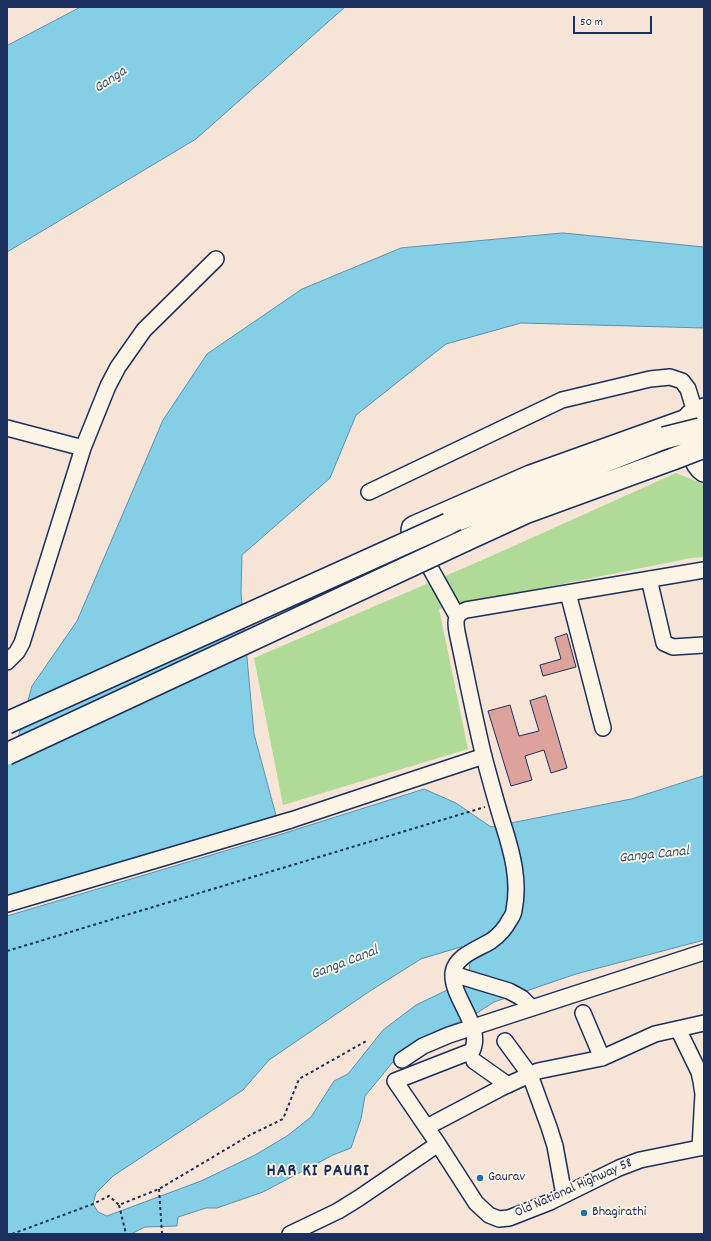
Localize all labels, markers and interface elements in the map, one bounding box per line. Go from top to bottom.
scale bar [575,8,654,34]
text: 50 m [580,14,603,31]
water label: Ganga [91,64,131,98]
water label: Ganga Canal [618,843,690,869]
water label: Ganga Canal [309,943,381,985]
street label: Old National Highway 58 [513,1156,635,1222]
district label: HAR KI PAURI [267,1162,369,1184]
place label: Gaurav [488,1170,525,1186]
marker: Gaurav [475,1173,485,1183]
place label: Bhagirathi [592,1205,646,1221]
marker: Bhagirathi [579,1208,589,1218]

